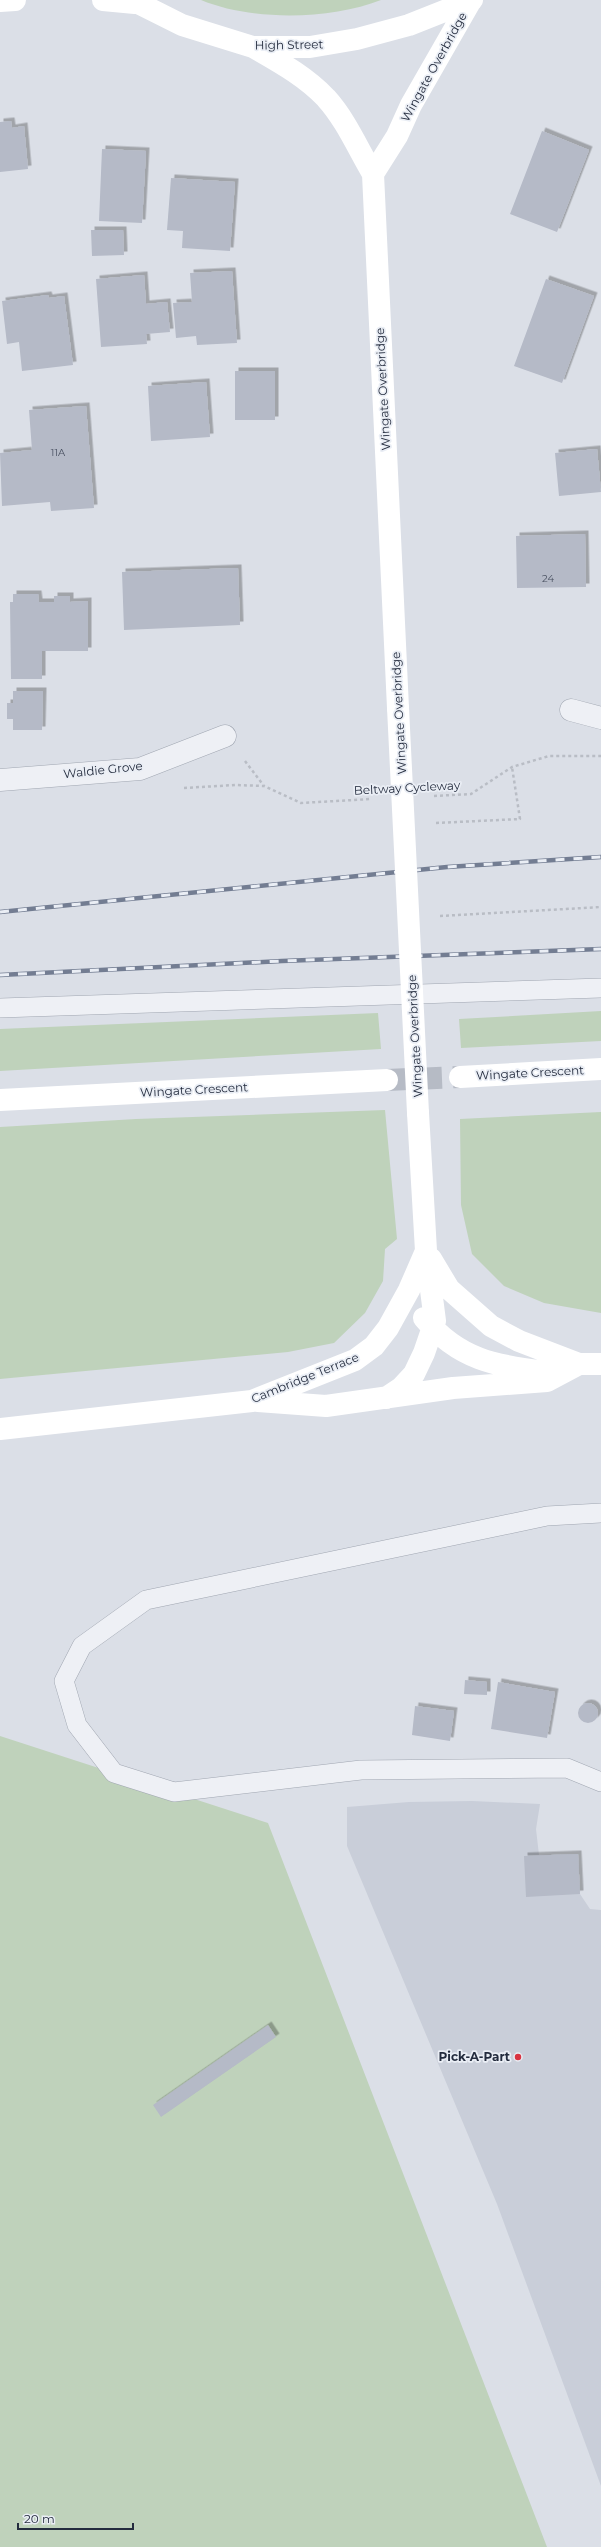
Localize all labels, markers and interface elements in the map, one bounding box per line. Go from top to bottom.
street label: Wingate Overbridge [397,9,470,124]
street label: High Street [254,36,324,53]
street label: Wingate Overbridge [372,327,393,451]
house number: 11A [51,446,66,459]
house number: 24 [542,572,554,585]
street label: Wingate Overbridge [388,651,409,775]
street label: Waldie Grove [63,758,143,781]
street label: Beltway Cycleway [353,777,461,798]
street label: Wingate Overbridge [404,974,425,1098]
street label: Wingate Crescent [476,1062,584,1083]
street label: Wingate Crescent [140,1079,248,1100]
street label: Cambridge Terrace [249,1349,361,1406]
place label: Pick-A-Part [439,2049,511,2064]
marker: Pick-A-Part [513,2052,523,2062]
scale bar [18,2505,133,2531]
text: 20 m [24,2511,55,2526]

